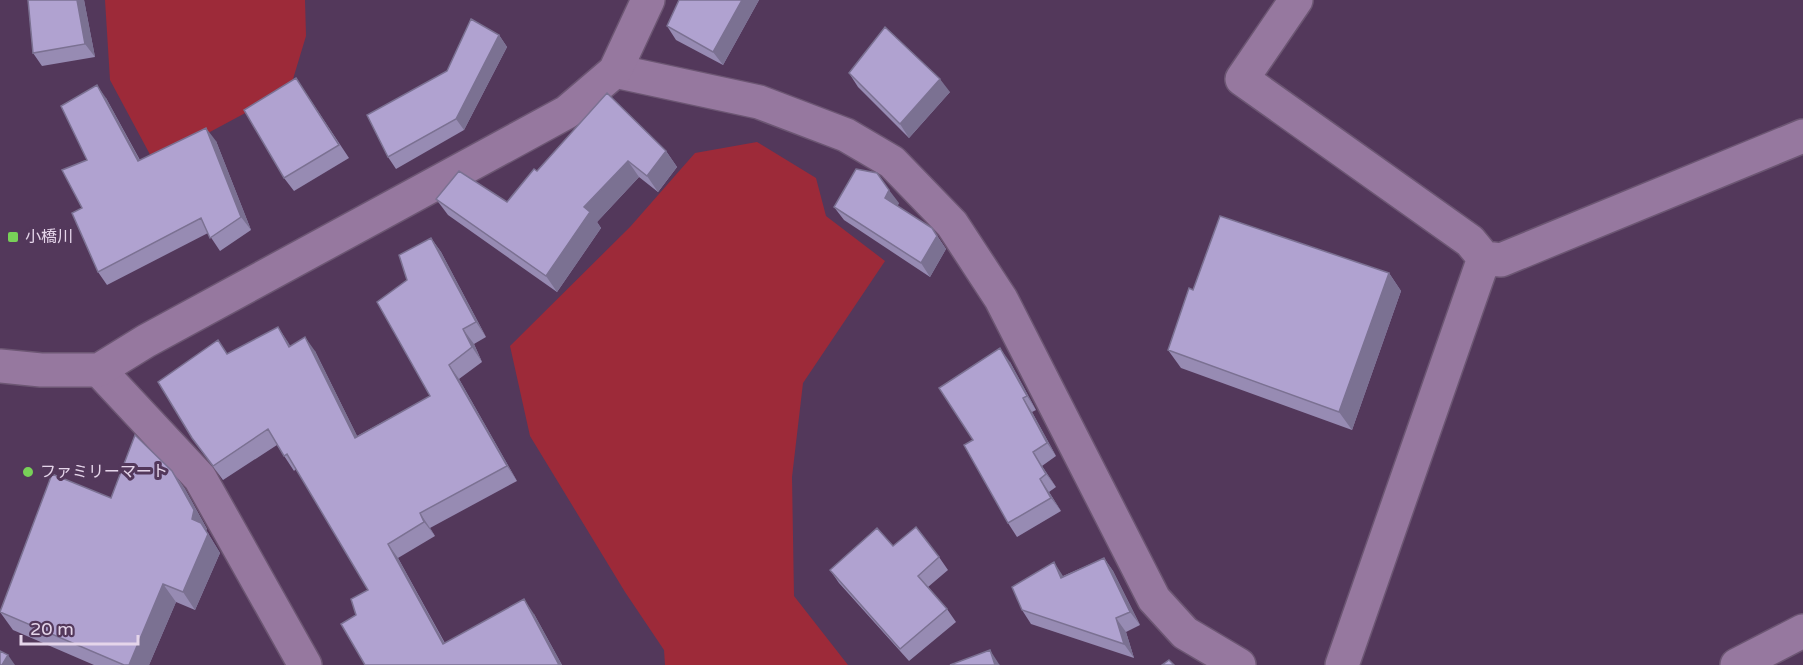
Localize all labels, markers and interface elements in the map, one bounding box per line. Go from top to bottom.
place label: 小橋川 [25,227,73,247]
marker: 小橋川 [6,230,20,244]
place label: ファミリーマート [40,462,168,482]
marker: ファミリーマート [21,465,35,479]
scale bar [21,608,138,646]
text: 20 m [30,618,74,640]

